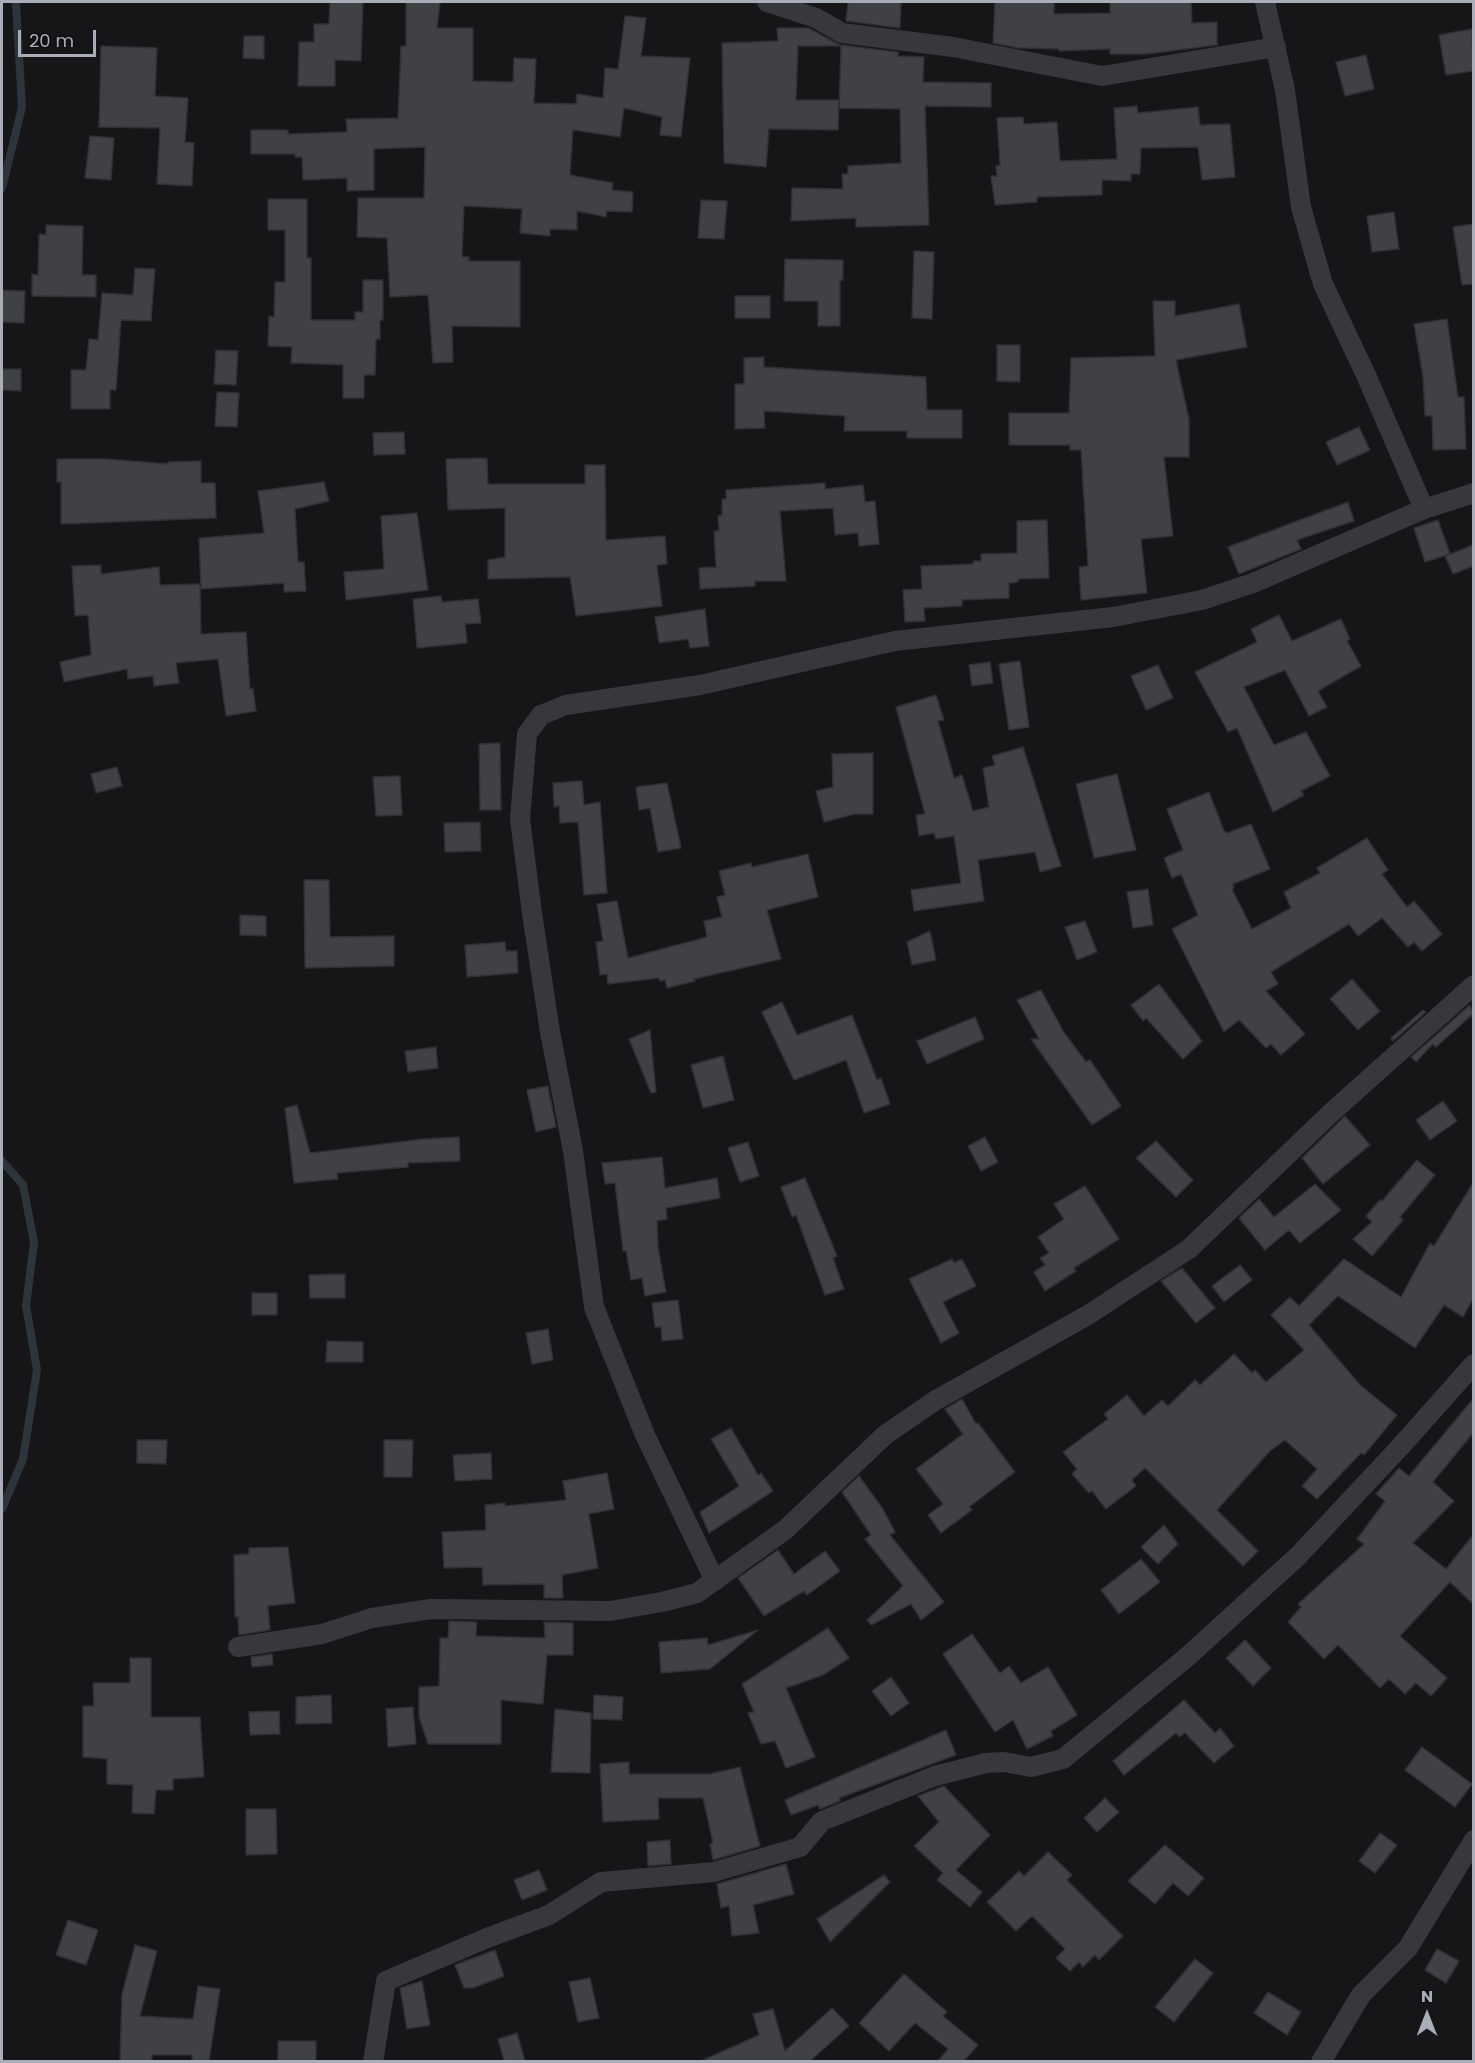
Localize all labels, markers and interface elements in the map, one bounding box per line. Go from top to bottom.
scale bar [21,18,99,56]
text: 20 m [29,28,74,53]
north arrow [1397,1985,1457,2045]
text: N [1421,1985,1433,2008]

